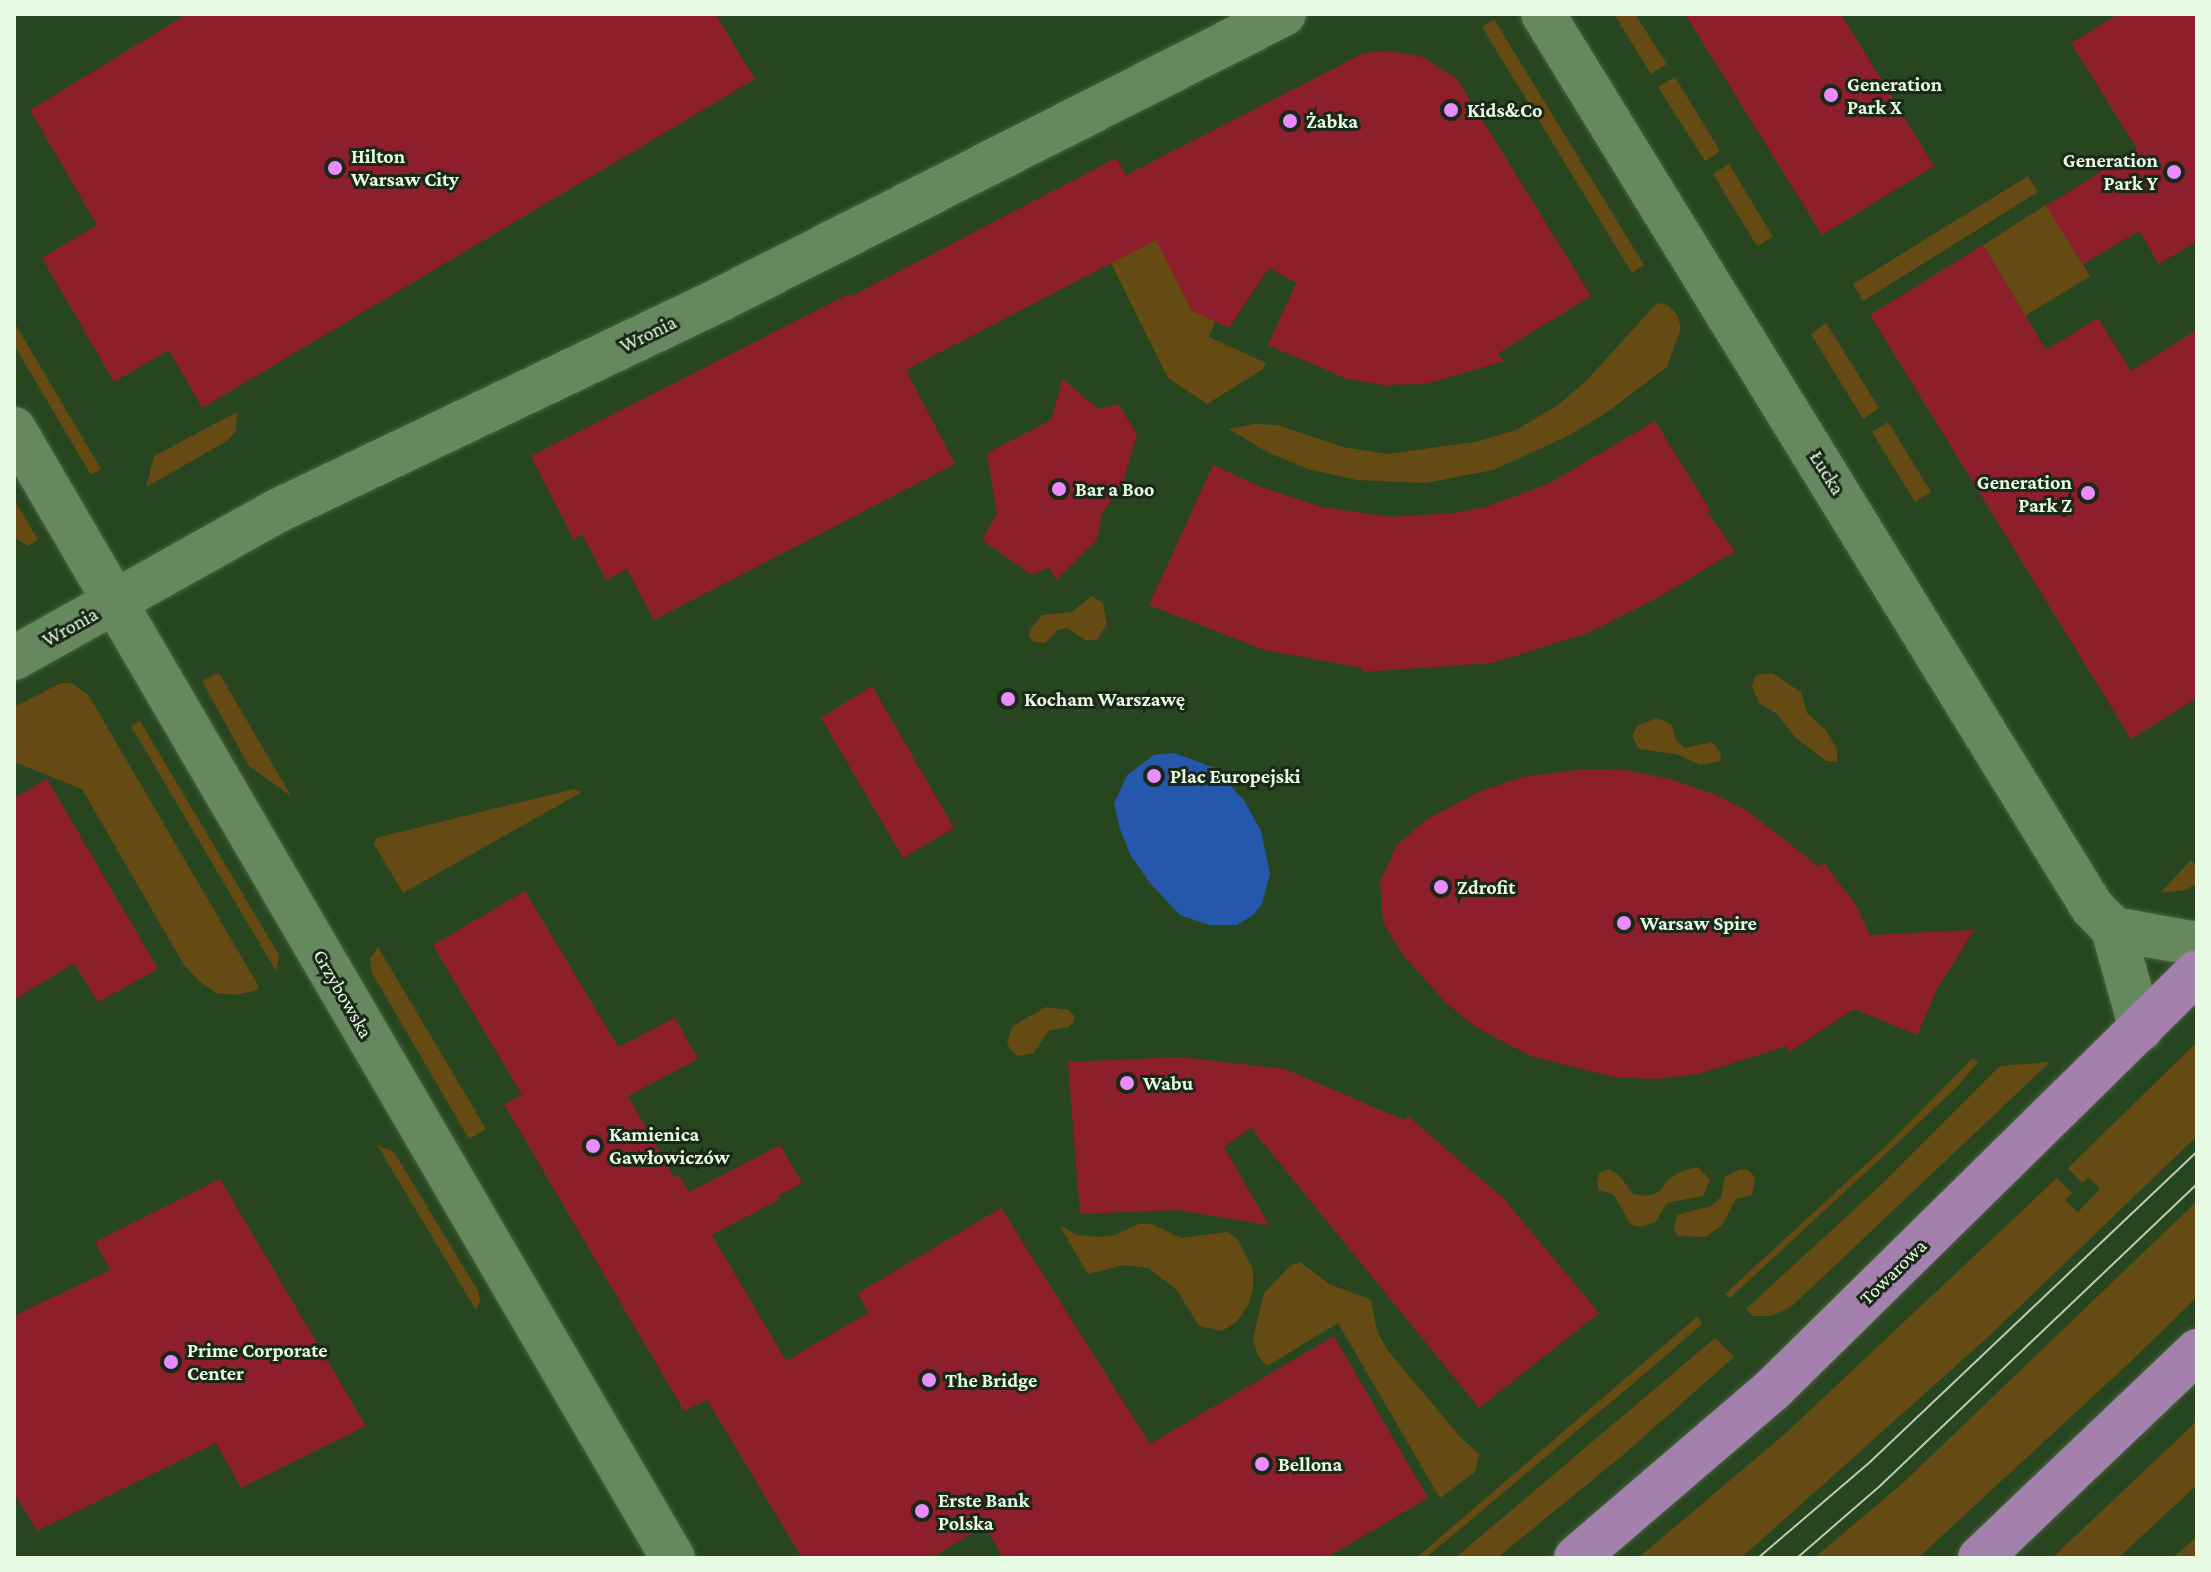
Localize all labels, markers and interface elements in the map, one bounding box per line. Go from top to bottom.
place label: Generation Park X [1847,72,1942,119]
marker: Generation Park X [1822,86,1840,104]
place label: Kids&Co [1467,98,1542,122]
marker: Kids&Co [1442,101,1460,119]
place label: Żabka [1306,109,1358,133]
marker: Żabka [1281,112,1299,130]
place label: Hilton Warsaw City [351,144,459,191]
place label: Generation Park Y [2063,148,2158,195]
marker: Hilton Warsaw City [326,159,344,177]
marker: Generation Park Y [2165,163,2183,181]
street label: Wronia [616,310,680,358]
street label: Łucka [1804,447,1850,499]
place label: Generation Park Z [1977,470,2072,517]
place label: Bar a Boo [1075,477,1155,501]
marker: Bar a Boo [1050,480,1068,498]
marker: Generation Park Z [2079,484,2097,502]
street label: Wronia [38,602,102,652]
place label: Kocham Warszawę [1024,687,1185,711]
marker: Kocham Warszawę [999,690,1017,708]
place label: Plac Europejski [1170,764,1301,788]
marker: Plac Europejski [1145,767,1163,785]
place label: Zdrofit [1457,875,1516,899]
marker: Zdrofit [1432,878,1450,896]
place label: Warsaw Spire [1640,911,1757,935]
marker: Warsaw Spire [1615,914,1633,932]
street label: Grzybowska [308,945,378,1043]
place label: Wabu [1143,1071,1193,1095]
marker: Wabu [1118,1074,1136,1092]
place label: Kamienica Gawłowiczów [609,1122,730,1169]
marker: Kamienica Gawłowiczów [584,1137,602,1155]
street label: Towarowa [1854,1234,1932,1310]
place label: Prime Corporate Center [187,1338,328,1385]
marker: Prime Corporate Center [162,1353,180,1371]
place label: The Bridge [945,1368,1037,1392]
marker: The Bridge [920,1371,938,1389]
place label: Bellona [1278,1452,1342,1476]
marker: Bellona [1253,1455,1271,1473]
place label: Erste Bank Polska [938,1488,1029,1535]
marker: Erste Bank Polska [913,1502,931,1520]

